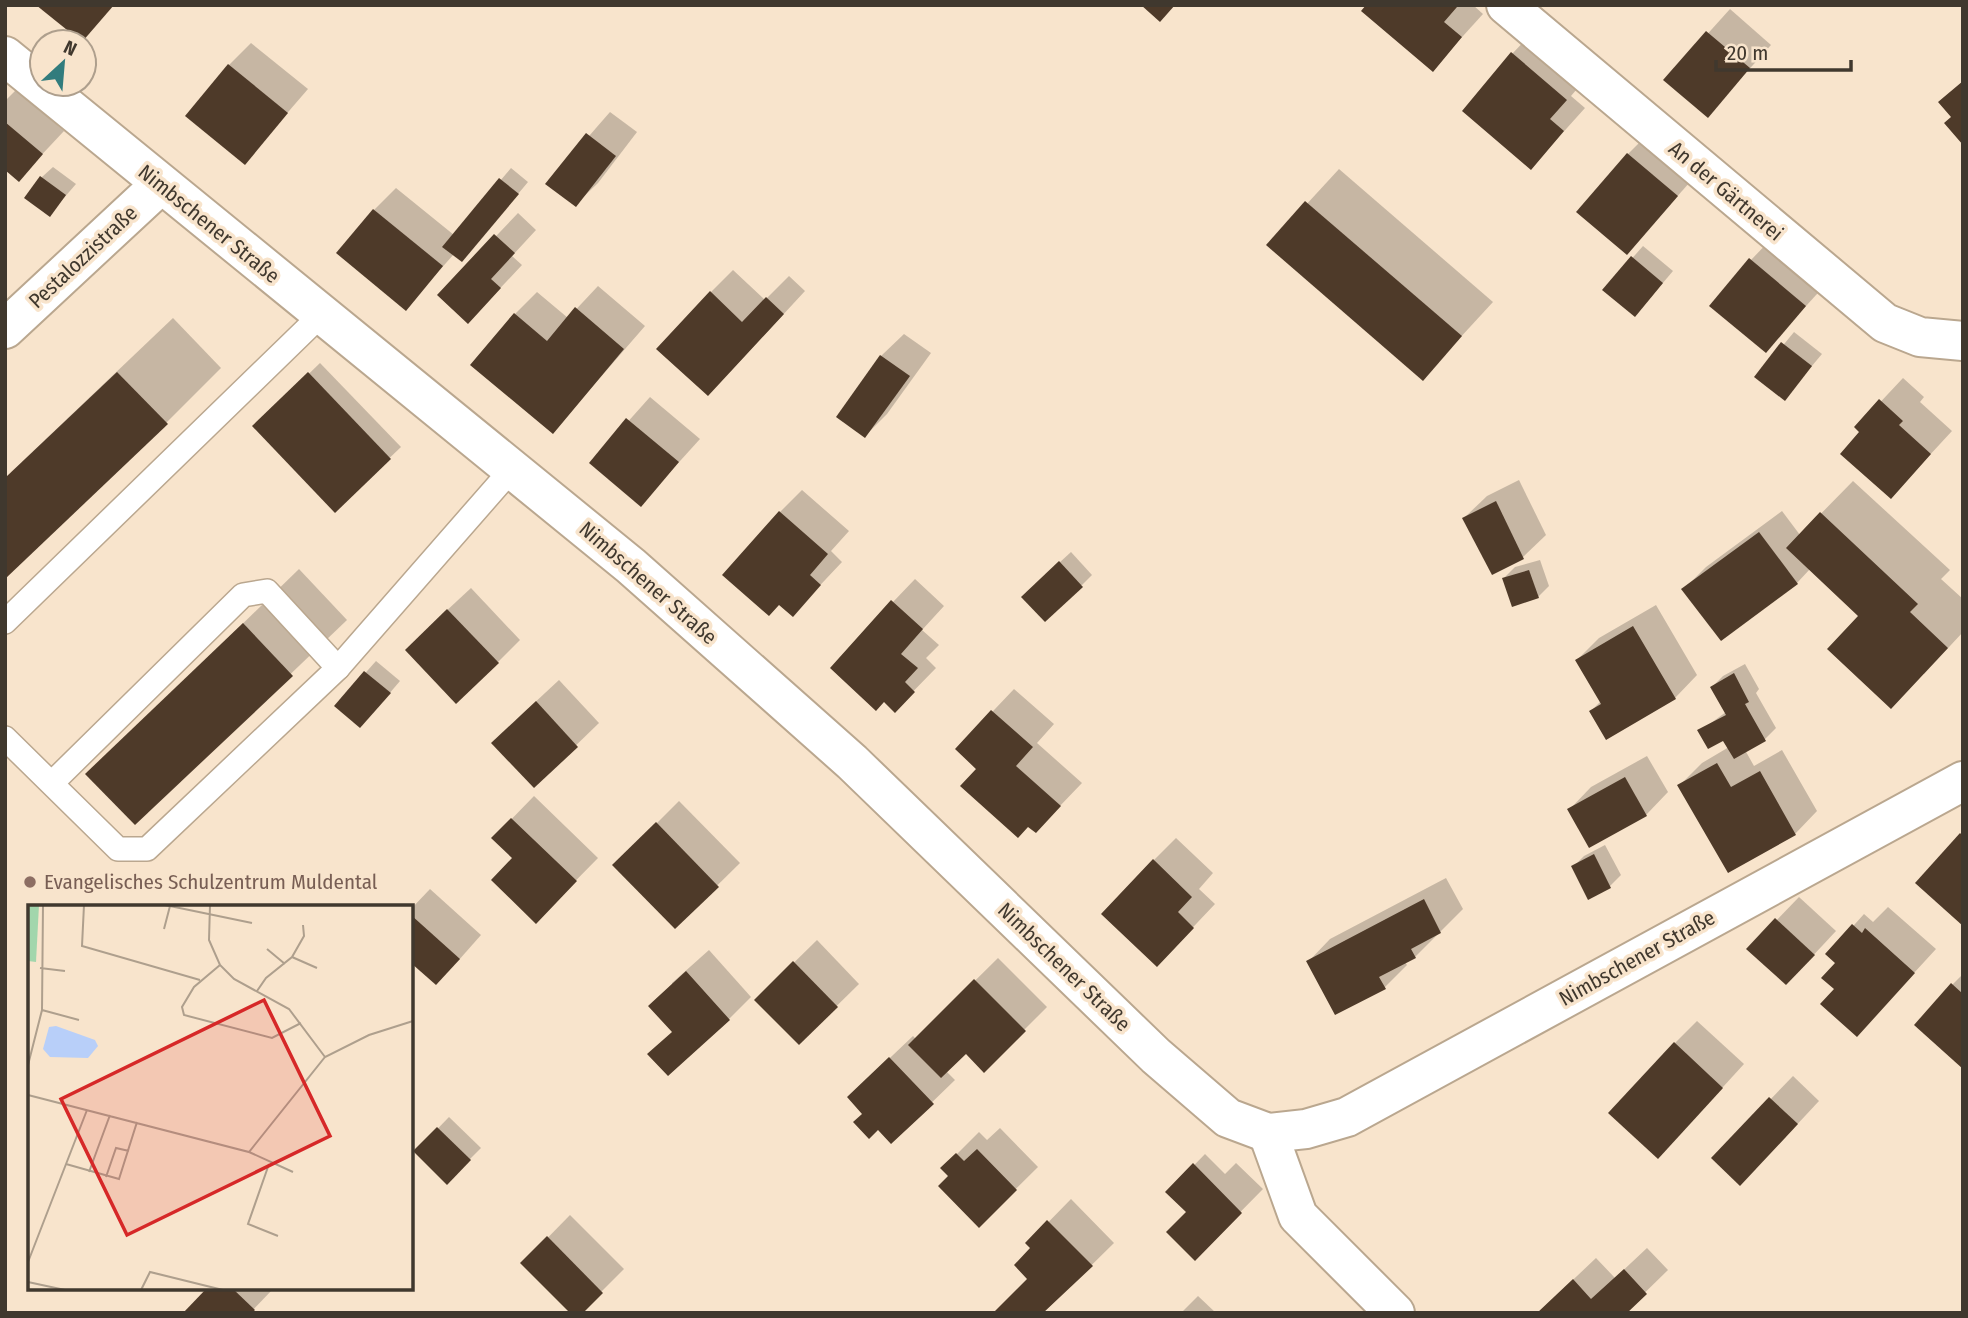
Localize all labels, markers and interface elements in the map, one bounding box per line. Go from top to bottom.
north arrow [28,28,98,98]
scale bar [1716,28,1851,72]
text: N [60,35,80,61]
text: 20 m [1727,40,1768,66]
street label: An der Gärtnerei [1664,136,1788,246]
street label: Nimbschener Straße [133,159,285,289]
street label: Pestalozzistraße [23,200,143,314]
street label: Nimbschener Straße [574,516,722,650]
place label: Evangelisches Schulzentrum Muldental [44,869,378,895]
marker: Evangelisches Schulzentrum Muldental [22,874,38,890]
street label: Nimbschener Straße [992,897,1136,1037]
street label: Nimbschener Straße [1554,904,1720,1012]
inset map [28,905,413,1290]

